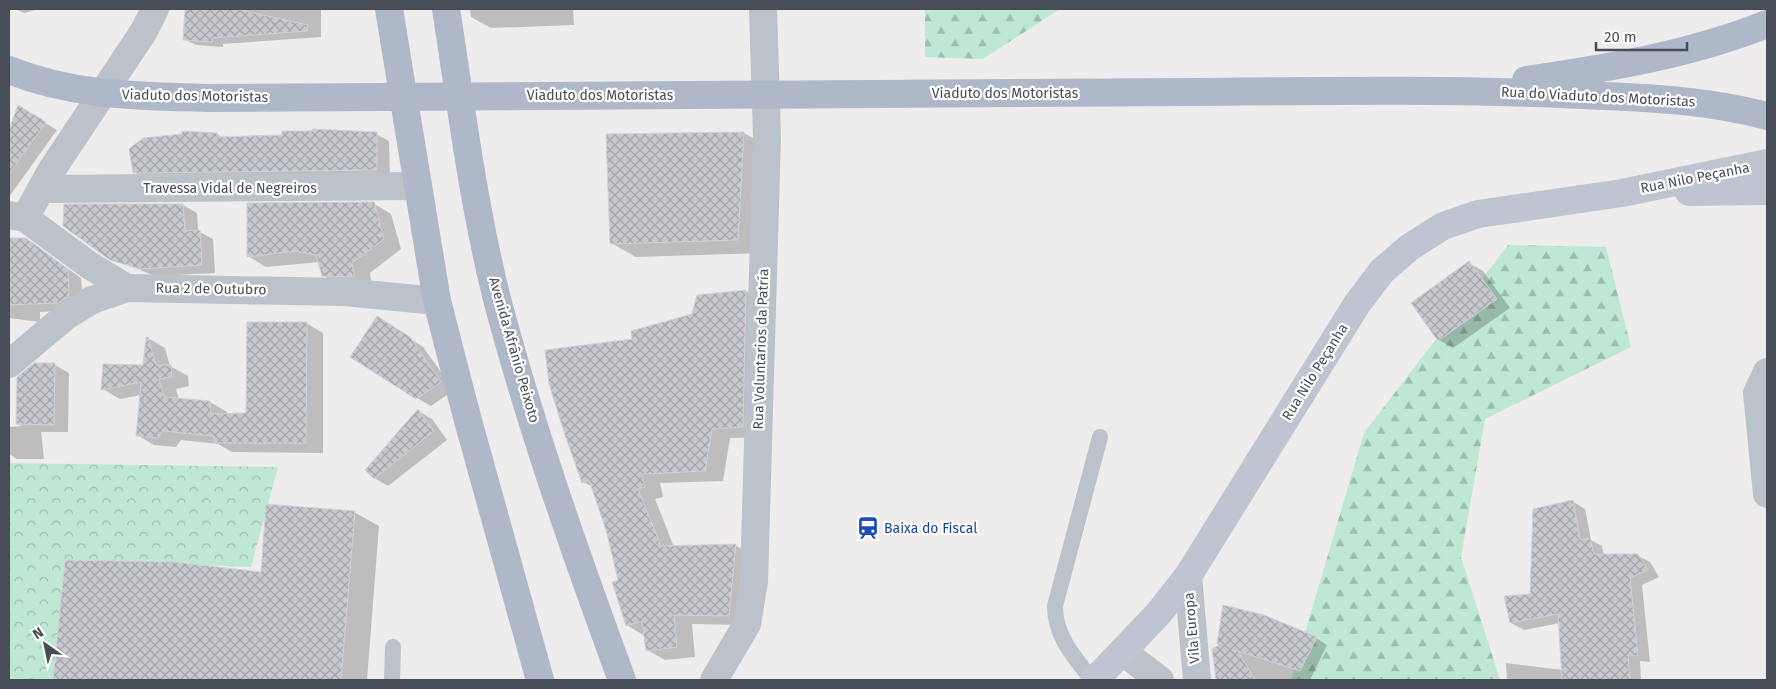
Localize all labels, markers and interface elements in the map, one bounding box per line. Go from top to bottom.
scale bar [1596,20,1687,52]
text: 20 m [1604,28,1637,46]
street label: Rua do Viaduto dos Motoristas [1500,83,1696,111]
street label: Viaduto dos Motoristas [932,85,1079,102]
street label: Viaduto dos Motoristas [122,86,269,106]
street label: Viaduto dos Motoristas [527,87,674,104]
street label: Rua Nilo Peçanha [1639,159,1751,197]
street label: Travessa Vidal de Negreiros [143,180,317,197]
street label: Rua Voluntarios da Patría [750,268,772,430]
street label: Avenida Afrânio Peixoto [485,275,543,425]
street label: Rua 2 de Outubro [155,280,267,298]
street label: Rua Nilo Peçanha [1278,320,1352,424]
station icon: Baixa do Fiscal [855,515,881,541]
place label: Baixa do Fiscal [884,520,977,537]
street label: Vila Europa [1180,592,1204,664]
north arrow [20,619,70,669]
text: N [30,624,47,643]

